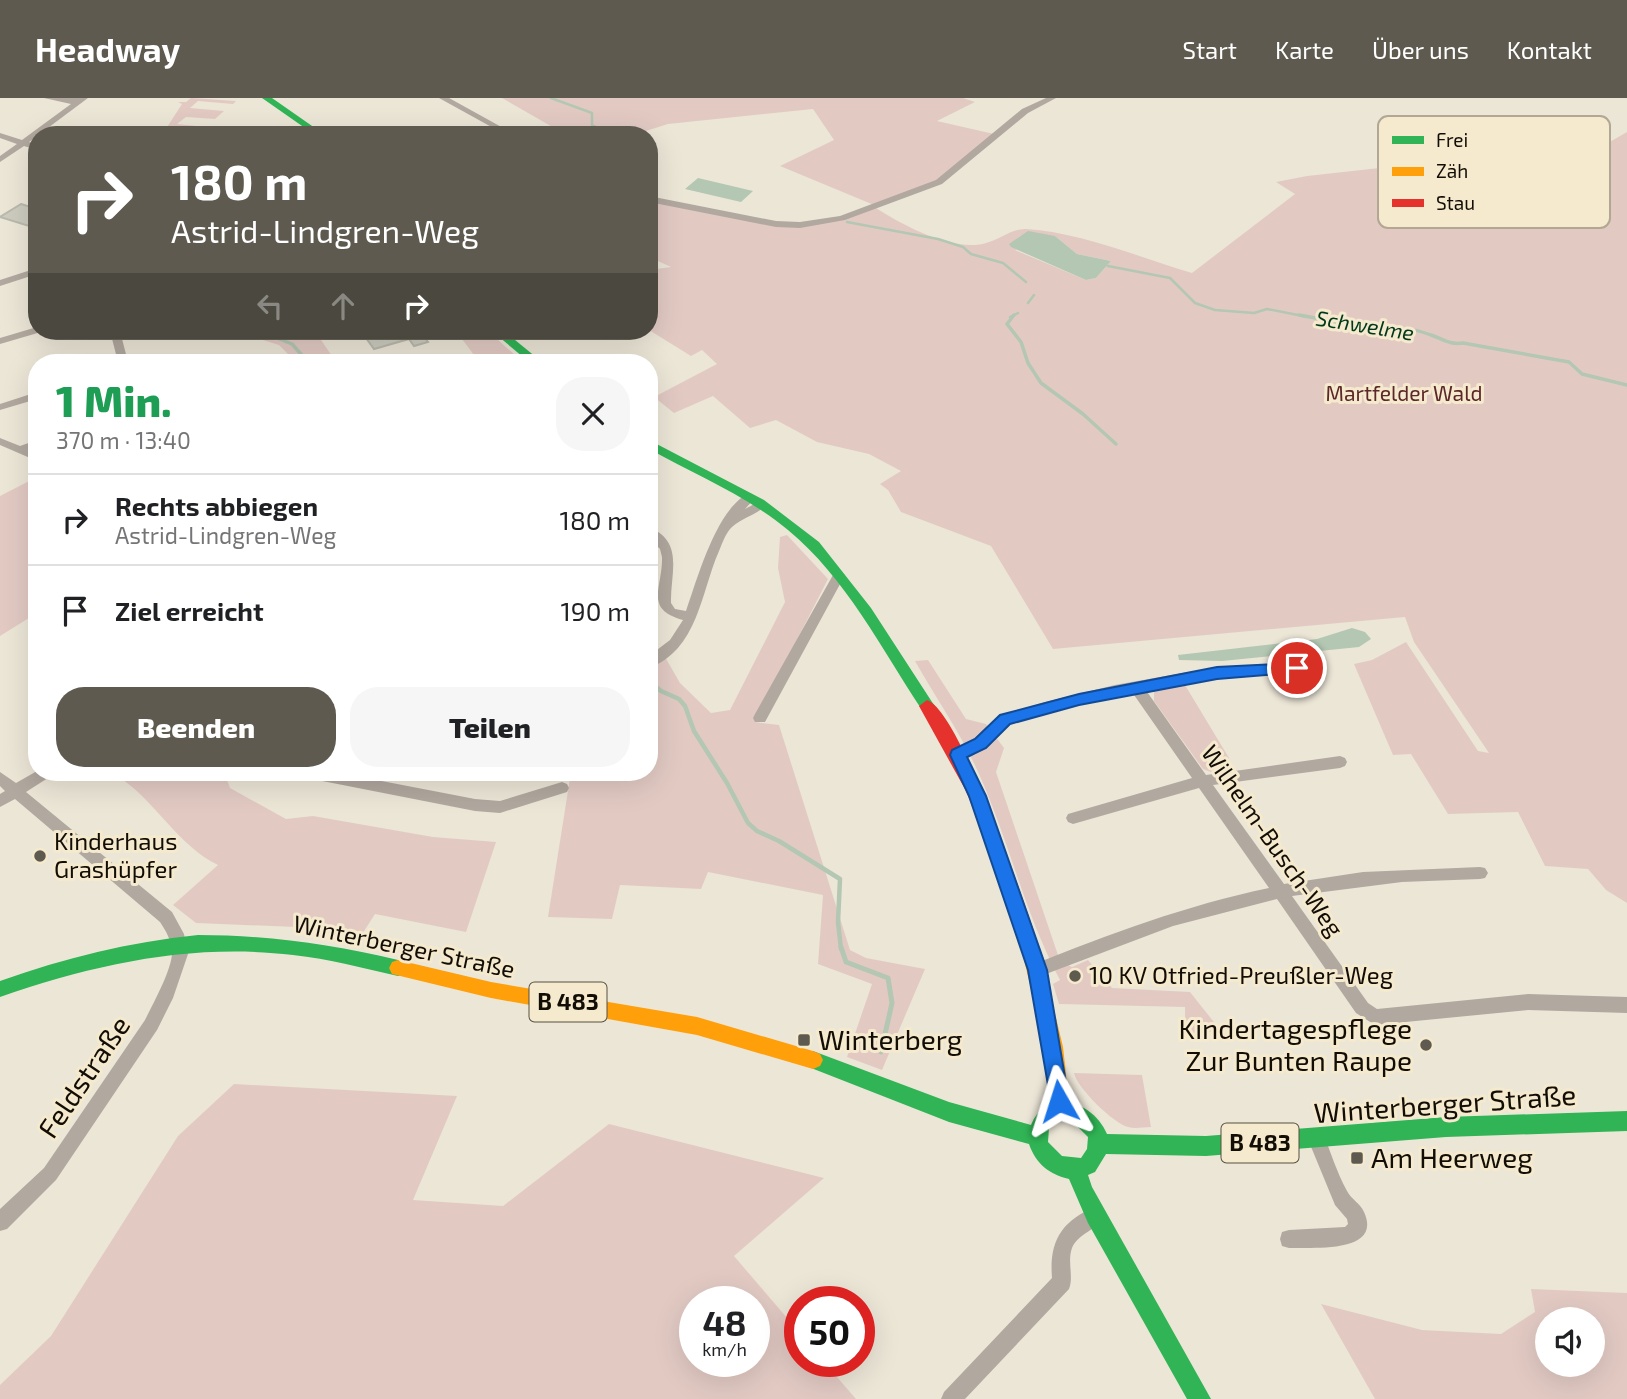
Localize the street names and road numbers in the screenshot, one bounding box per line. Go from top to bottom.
street label: Wilhelm-Busch-Weg [1196,739,1350,942]
street label: Winterberger Straße [291,908,518,983]
road number: B 483 [530,982,606,1021]
street label: Feldstraße [30,1009,136,1144]
street label: Winterberger Straße [1313,1077,1577,1129]
road number: B 483 [1222,1124,1298,1162]

